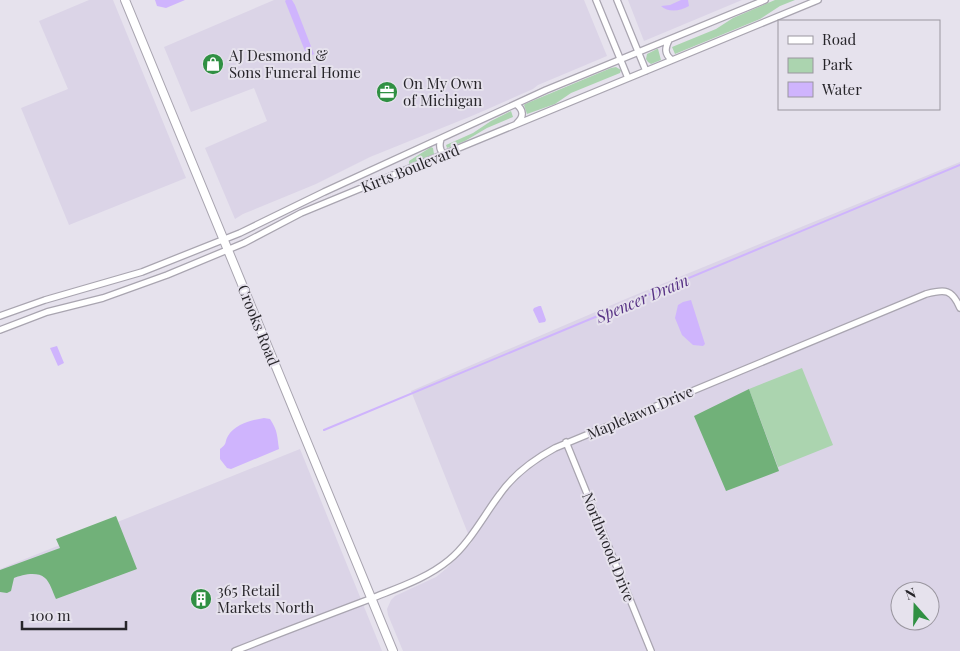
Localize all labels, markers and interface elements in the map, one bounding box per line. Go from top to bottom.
legend [778,20,940,110]
text: Road [822,29,856,49]
place label: AJ Desmond & Sons Funeral Home [228,45,361,82]
shop icon: AJ Desmond & Sons Funeral Home [201,52,225,76]
text: Park [822,54,854,74]
place label: On My Own of Michigan [403,73,482,110]
text: Water [821,79,862,99]
office icon: On My Own of Michigan [375,80,399,104]
street label: Kirts Boulevard [358,139,462,197]
water label: Spencer Drain [591,269,692,327]
street label: Crooks Road [234,281,284,369]
street label: Maplelawn Drive [584,381,696,443]
street label: Northwood Drive [578,489,640,605]
place label: 365 Retail Markets North [217,580,315,617]
north arrow [890,581,940,631]
text: N [902,583,918,604]
building icon: 365 Retail Markets North [189,587,213,611]
scale bar [22,598,126,630]
text: 100 m [30,605,71,625]

